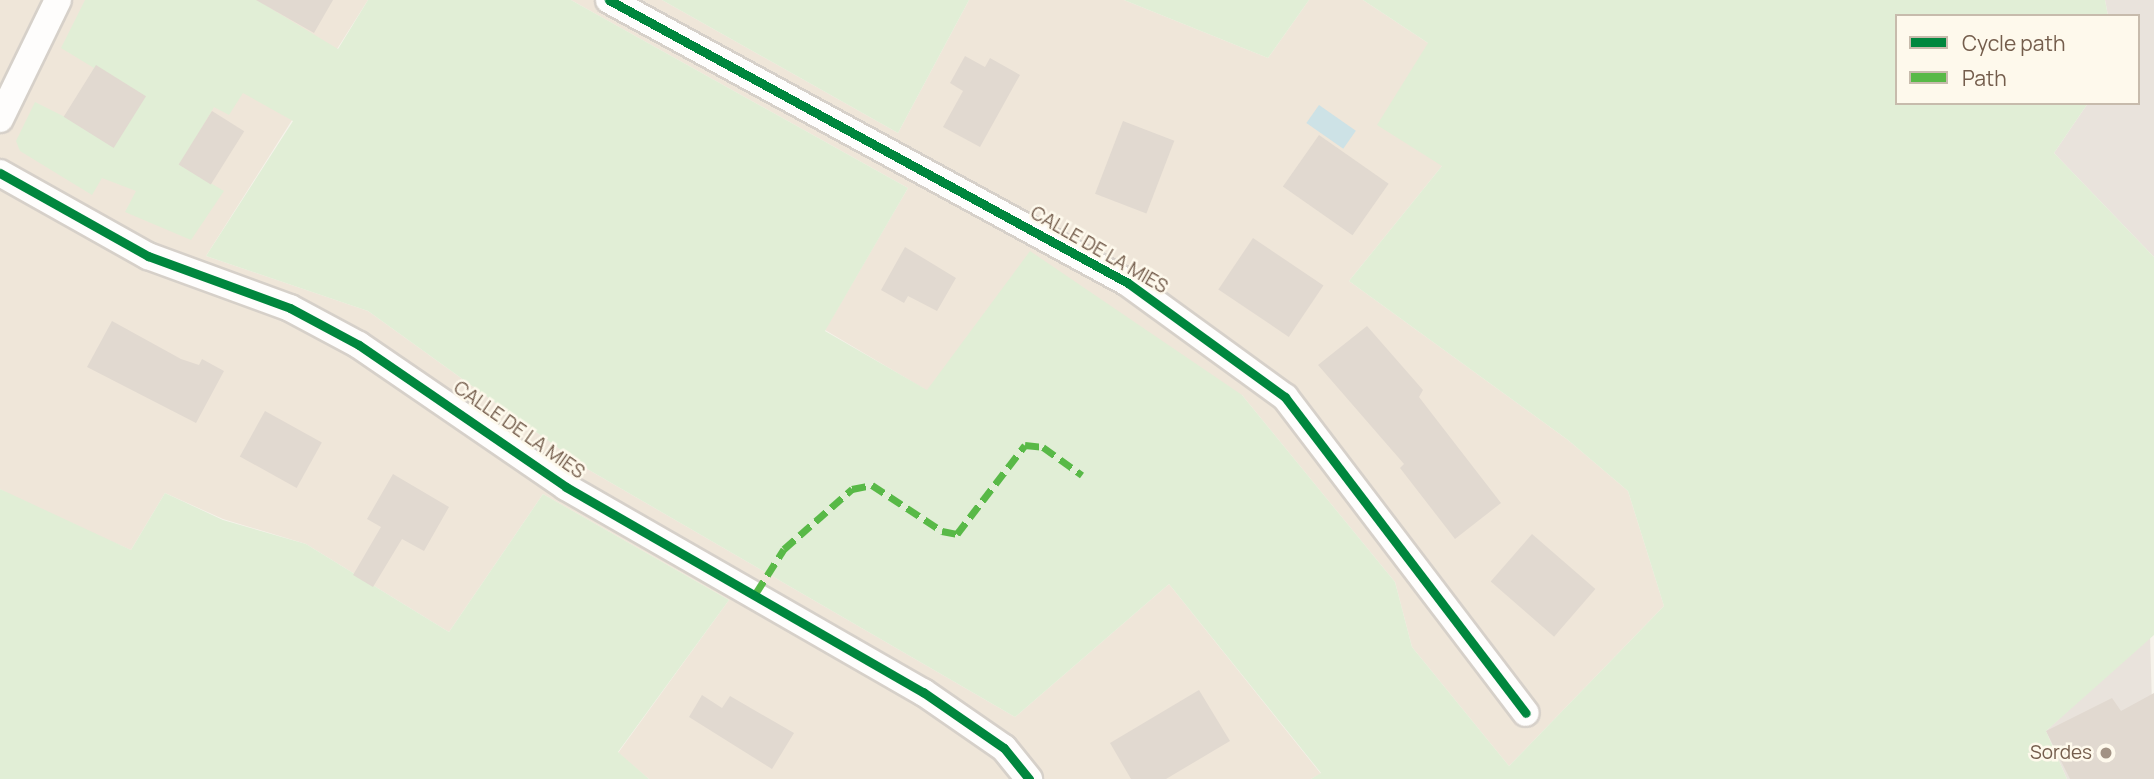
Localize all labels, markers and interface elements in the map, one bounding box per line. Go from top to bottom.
legend [1895,14,2140,105]
text: Cycle path [1962,29,2065,57]
text: Path [1962,64,2007,92]
street label: CALLE DE LA MIES [1026,201,1172,299]
street label: CALLE DE LA MIES [449,376,589,484]
place label: Sordes [2030,742,2092,764]
marker: Sordes [2098,745,2114,761]

